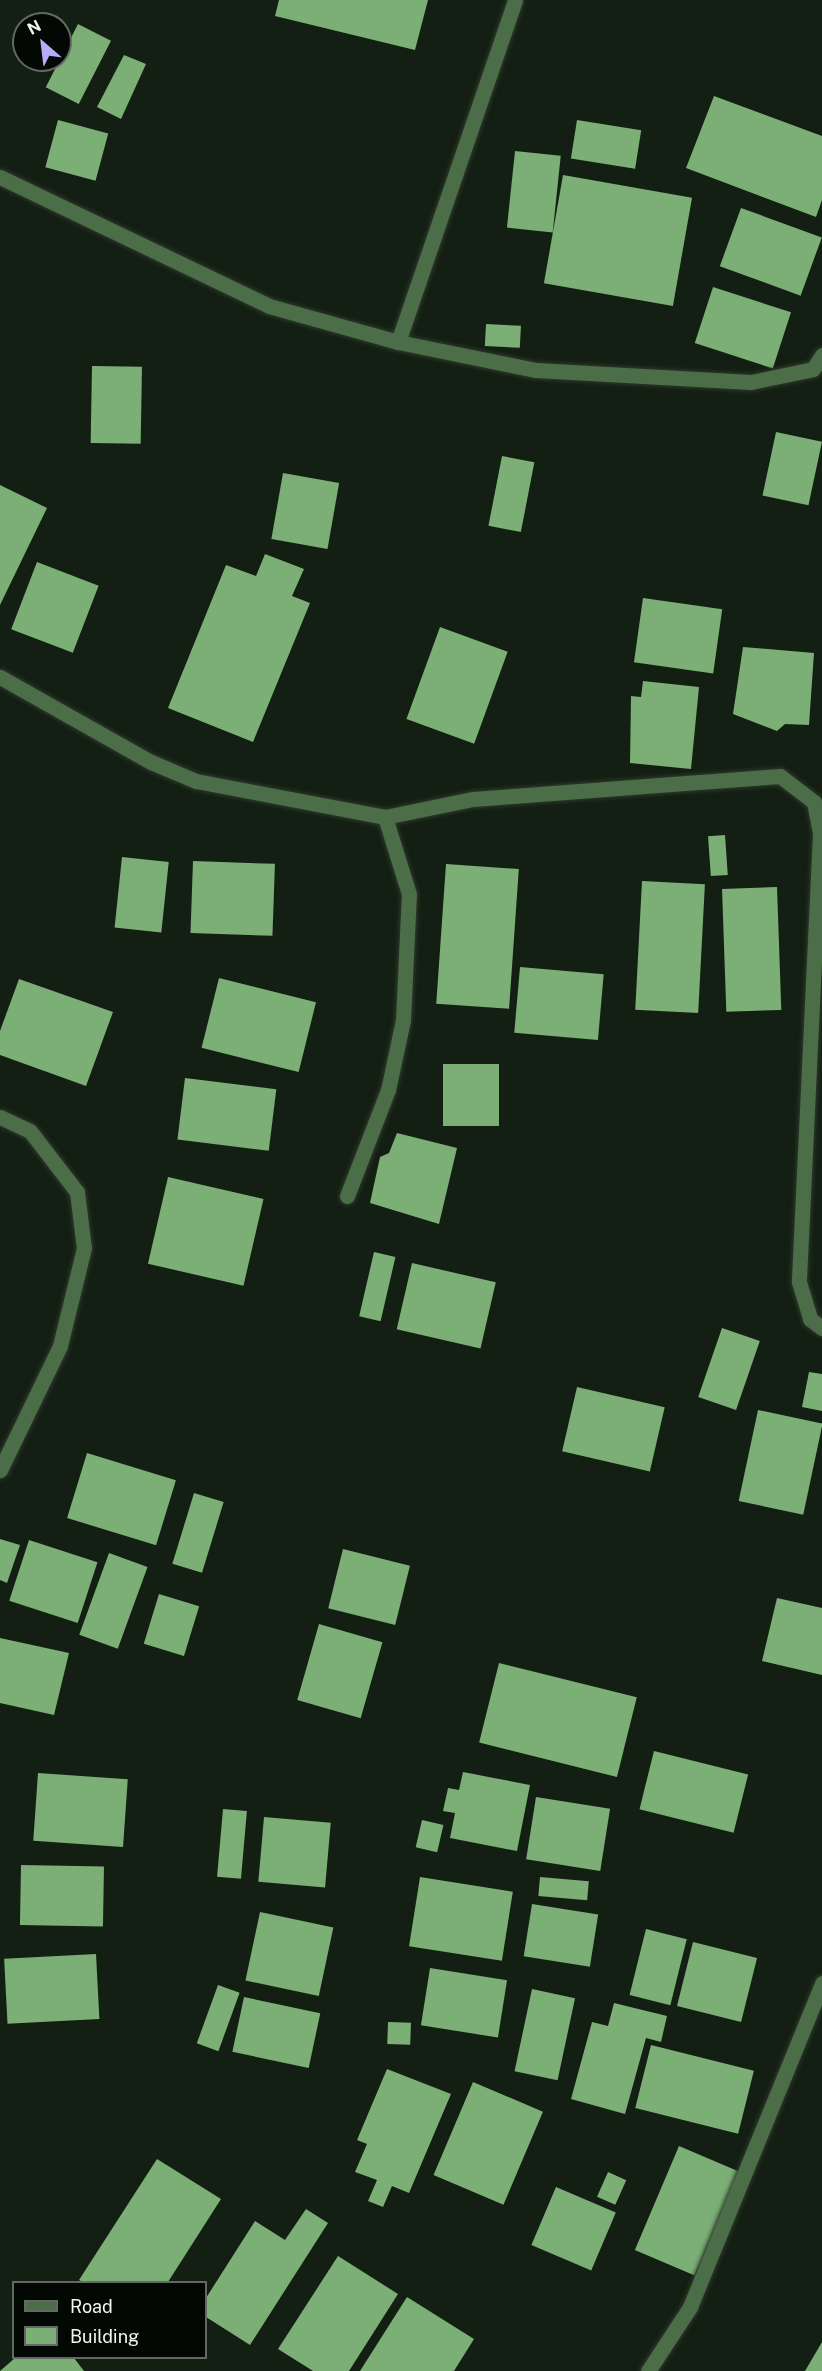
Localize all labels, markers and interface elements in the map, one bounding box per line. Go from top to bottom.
north arrow [12,12,72,72]
text: N [24,16,44,39]
legend [12,2281,207,2359]
text: Road [70,2296,113,2317]
text: Building [70,2326,139,2347]

